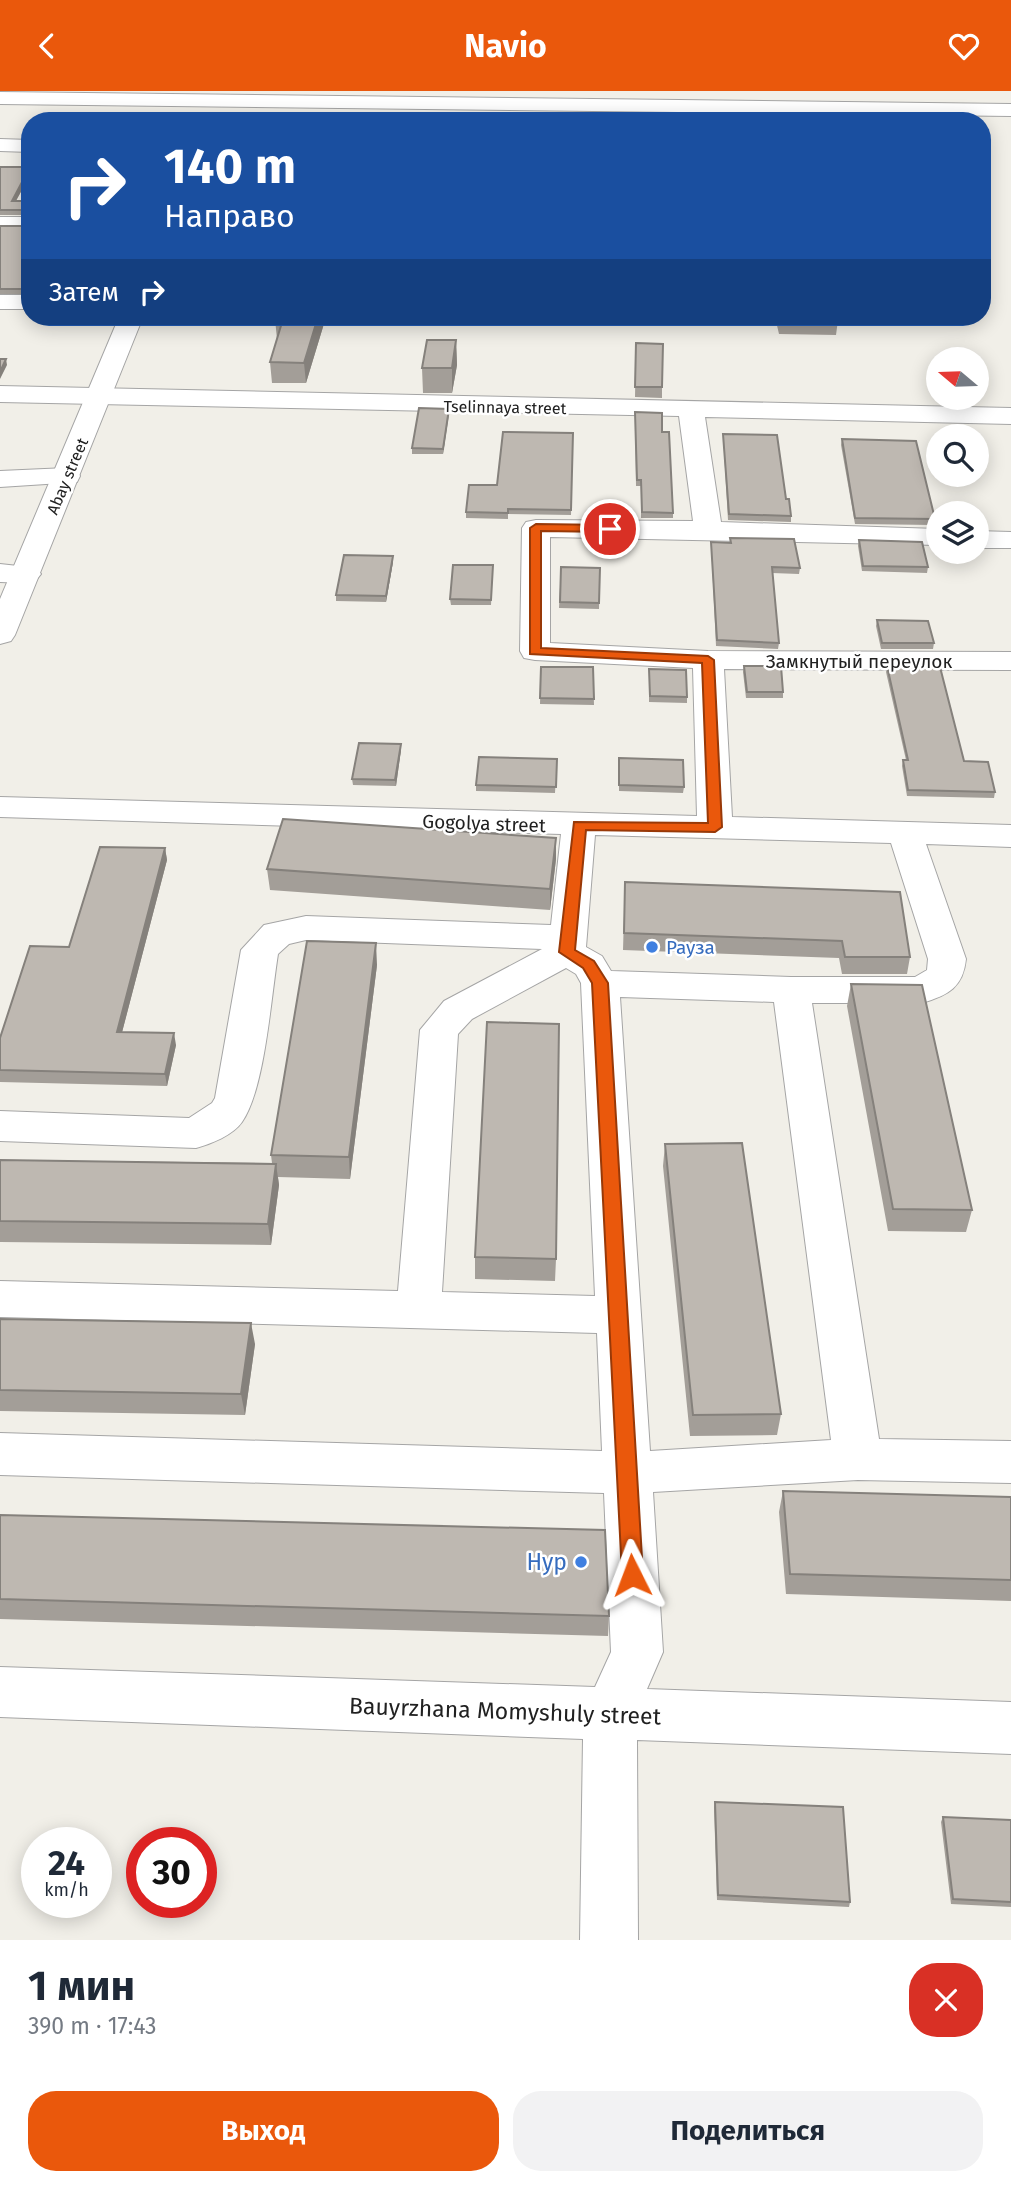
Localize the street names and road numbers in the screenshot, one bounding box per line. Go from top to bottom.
street label: Tselinnaya street [443,397,567,418]
street label: Abay street [43,435,92,517]
street label: Замкнутый переулок [766,650,952,673]
street label: Gogolya street [422,810,546,837]
street label: Bauyrzhana Momyshuly street [349,1692,662,1730]

